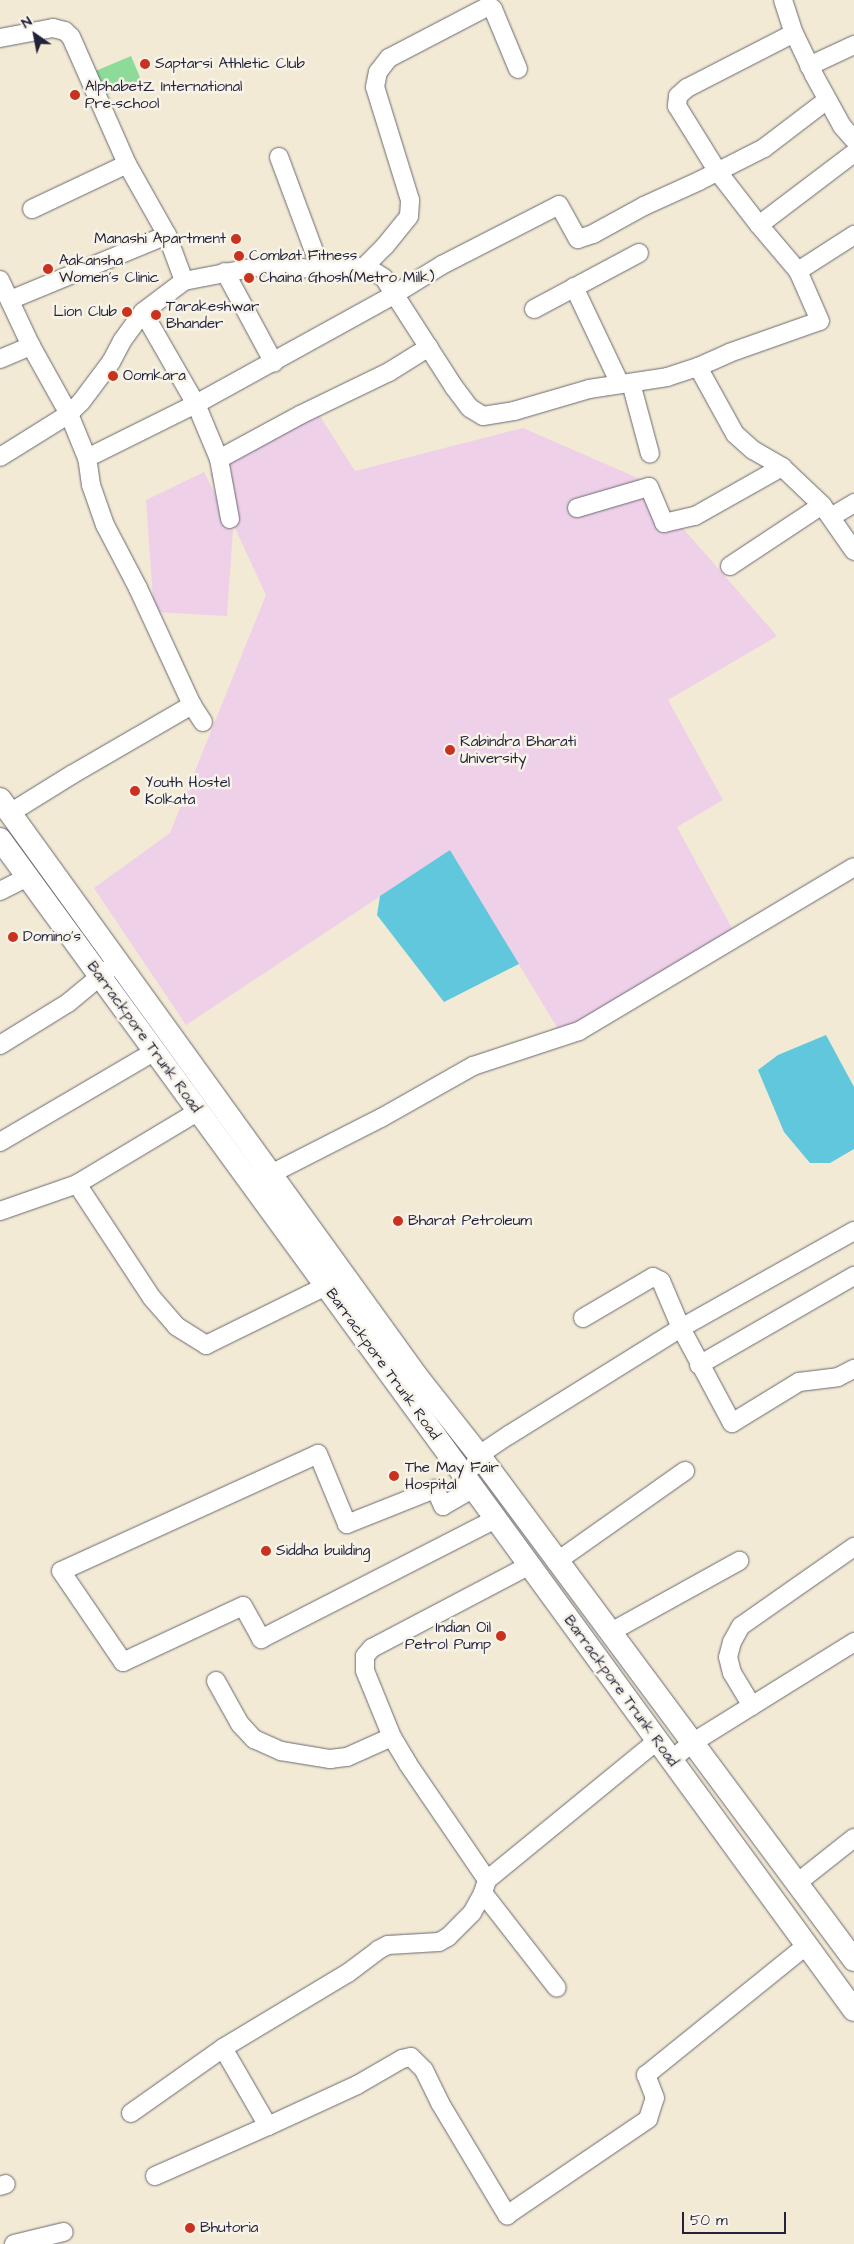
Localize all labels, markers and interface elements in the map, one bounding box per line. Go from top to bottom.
north arrow [10,10,60,60]
text: N [18,12,36,33]
place label: Saptarsi Athletic Club [155,55,305,73]
marker: Saptarsi Athletic Club [139,58,151,70]
place label: AlphabetZ International Pre-school [85,77,242,112]
marker: AlphabetZ International Pre-school [69,89,81,101]
place label: Manashi Apartment [94,230,226,248]
marker: Manashi Apartment [230,233,242,245]
place label: Combat Fitness [249,247,357,265]
marker: Combat Fitness [233,250,245,262]
place label: Aakansha Women's Clinic [59,251,159,286]
marker: Aakansha Women's Clinic [41,262,55,276]
place label: Chaina Ghosh(Metro Milk) [259,269,435,287]
marker: Chaina Ghosh(Metro Milk) [243,272,255,284]
place label: Tarakeshwar Bhander [166,297,259,332]
place label: Lion Club [53,303,117,321]
marker: Lion Club [121,306,133,318]
marker: Tarakeshwar Bhander [150,309,162,321]
place label: Oomkara [123,367,186,385]
marker: Oomkara [107,370,119,382]
place label: Rabindra Bharati University [460,732,576,767]
marker: Rabindra Bharati University [444,744,456,756]
place label: Youth Hostel Kolkata [145,773,230,808]
marker: Youth Hostel Kolkata [129,785,141,797]
place label: Domino's [23,928,81,946]
marker: Domino's [7,931,19,943]
street label: Barrackpore Trunk Road [83,958,205,1116]
place label: Bharat Petroleum [408,1212,532,1230]
marker: Bharat Petroleum [392,1215,404,1227]
street label: Barrackpore Trunk Road [322,1285,444,1443]
place label: The May Fair Hospital [405,1458,499,1493]
marker: The May Fair Hospital [387,1469,401,1483]
place label: Siddha building [276,1542,370,1560]
marker: Siddha building [260,1545,272,1557]
street label: Barrackpore Trunk Road [560,1612,682,1770]
place label: Indian Oil Petrol Pump [405,1618,491,1653]
marker: Indian Oil Petrol Pump [495,1630,507,1642]
scale bar [684,2202,788,2234]
text: 50 m [690,2210,728,2231]
place label: Bhutoria [200,2219,258,2237]
marker: Bhutoria [184,2222,196,2234]

